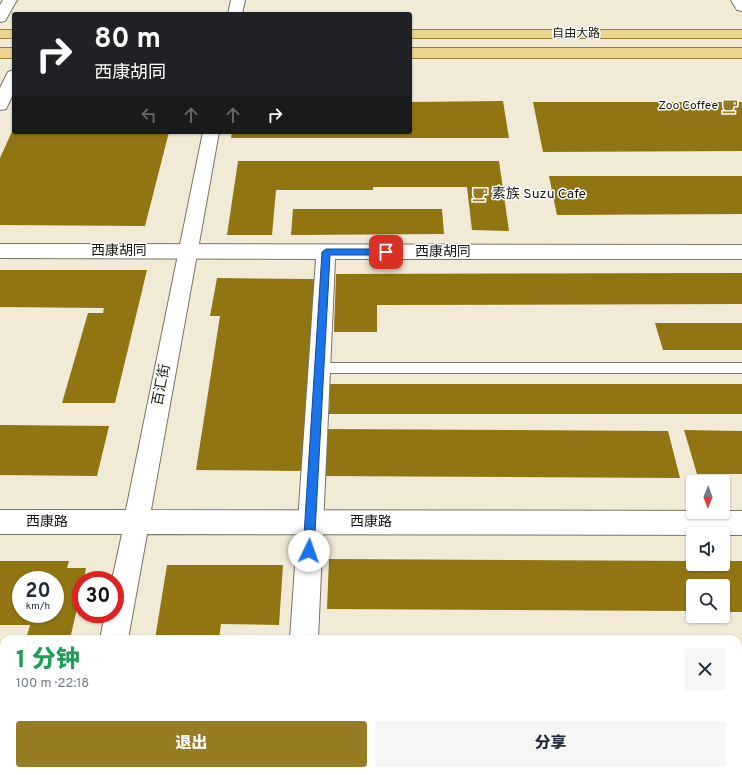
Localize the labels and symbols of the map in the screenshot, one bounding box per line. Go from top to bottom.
street label: 自由大路 [552,26,600,42]
cafe icon: Zoo Coffee [721,97,739,115]
place label: Zoo Coffee [658,98,718,114]
cafe icon: 素族 Suzu Cafe [471,185,489,203]
place label: 素族 Suzu Cafe [492,186,586,203]
pin [369,235,403,269]
street label: 西康胡同 [91,243,147,260]
street label: 西康胡同 [415,244,471,261]
street label: 百汇街 [150,363,174,407]
north arrow [686,475,730,519]
street label: 西康路 [26,514,68,531]
street label: 西康路 [350,514,392,531]
position arrow [288,530,330,572]
speed limit sign: 30 [72,571,124,623]

